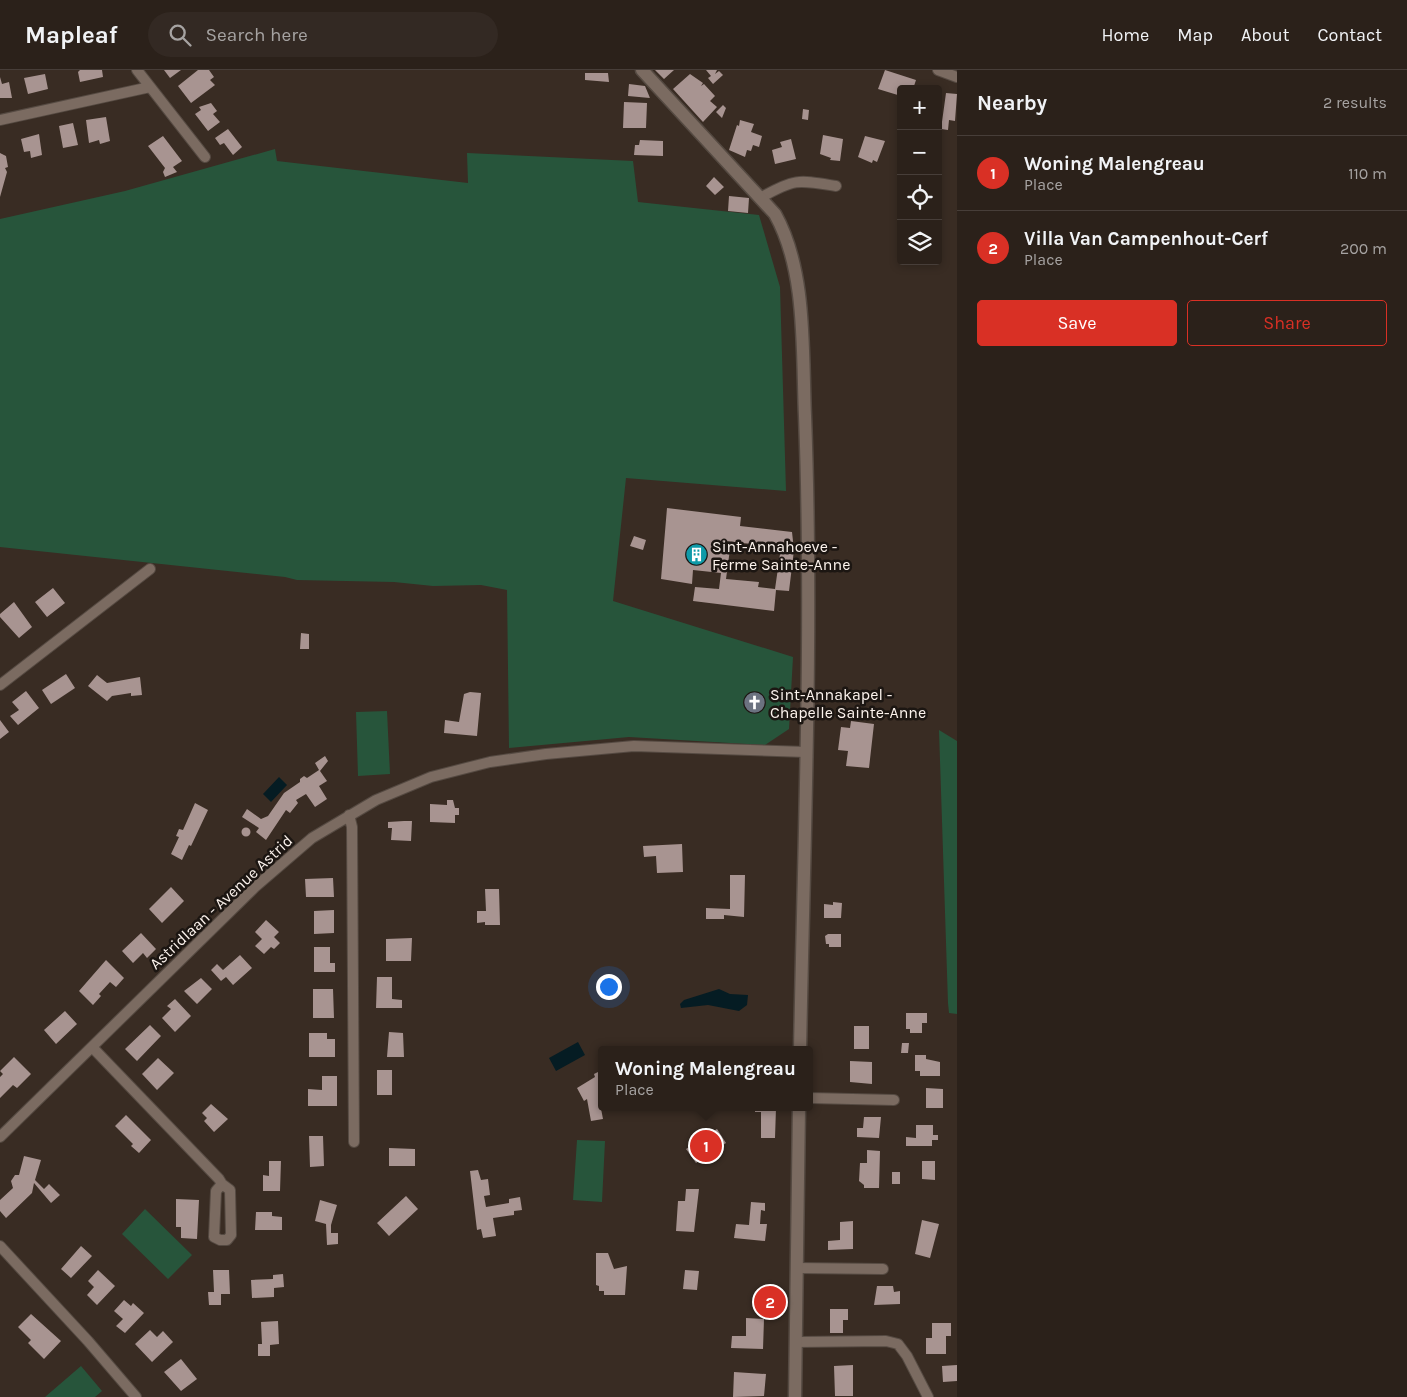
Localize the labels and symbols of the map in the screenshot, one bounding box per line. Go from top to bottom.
place label: Sint-Annahoeve - Ferme Sainte-Anne [712,537,850,574]
building icon: Sint-Annahoeve - Ferme Sainte-Anne [684,543,708,567]
place label: Sint-Annakapel - Chapelle Sainte-Anne [770,685,926,722]
church icon: Sint-Annakapel - Chapelle Sainte-Anne [742,691,766,715]
street label: Astridlaan - Avenue Astrid [146,831,296,973]
your location [596,974,622,1000]
pin: 1 [690,1127,722,1165]
pin: 2 [754,1283,786,1321]

